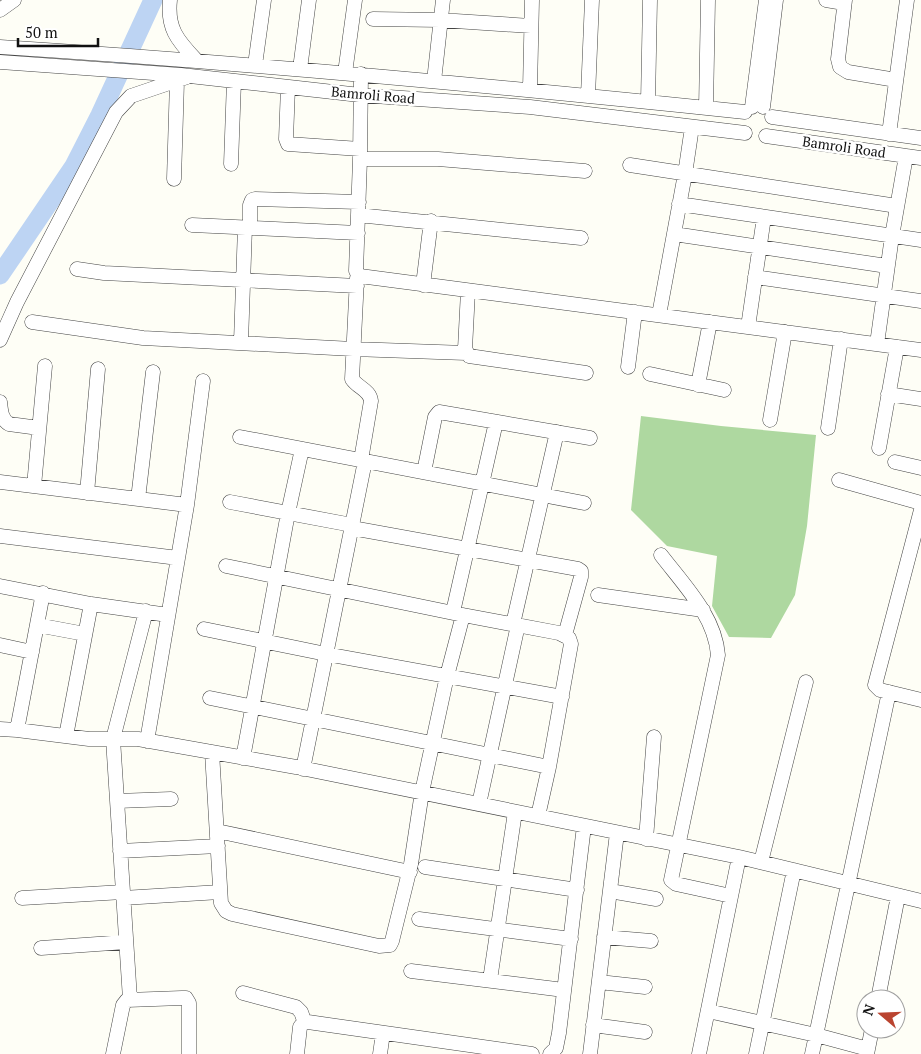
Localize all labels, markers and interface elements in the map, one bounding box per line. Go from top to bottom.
scale bar [18,15,98,47]
text: 50 m [25,22,58,42]
street label: Bamroli Road [330,81,416,108]
street label: Bamroli Road [801,131,887,162]
north arrow [856,989,906,1039]
text: N [858,1001,879,1018]

